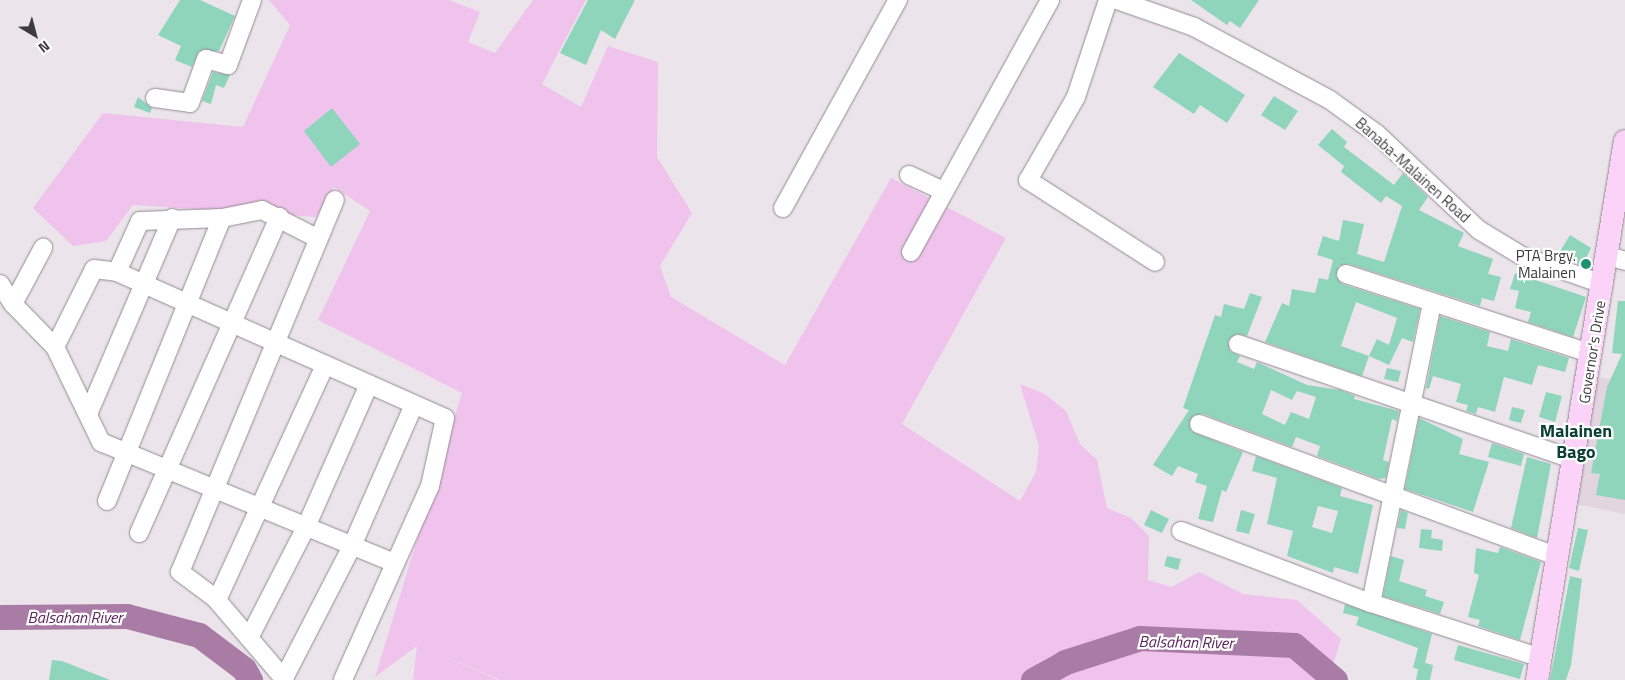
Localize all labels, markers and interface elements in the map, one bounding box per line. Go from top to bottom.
north arrow [10,10,60,60]
text: N [34,36,55,59]
street label: Banaba-Malainen Road [1352,114,1474,226]
place label: PTA Brgy. Malainen [1516,246,1576,281]
marker: PTA Brgy. Malainen [1580,258,1592,270]
street label: Governor's Drive [1575,299,1609,405]
district label: Malainen Bago [1540,421,1612,464]
water label: Balsahan River [28,607,122,627]
water label: Balsahan River [1138,632,1234,652]

